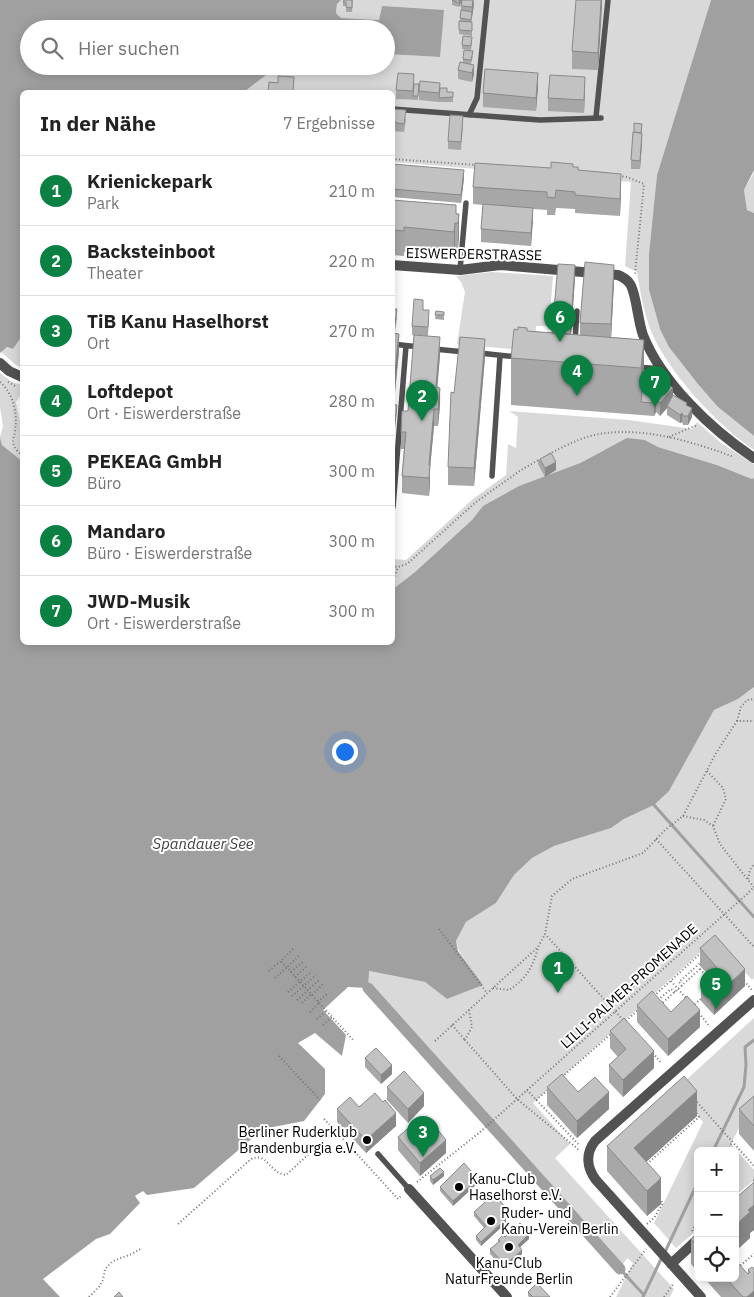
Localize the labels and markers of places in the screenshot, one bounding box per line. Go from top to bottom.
pin: 6 [544,301,576,342]
pin: 4 [561,355,593,396]
pin: 7 [639,366,671,407]
pin: 2 [406,380,438,421]
pin: 1 [542,952,574,993]
pin: 5 [700,968,732,1009]
pin: 3 [407,1116,439,1157]
place label: Berliner Ruderklub Brandenburgia e.V. [239,1123,357,1157]
marker: Berliner Ruderklub Brandenburgia e.V. [361,1134,373,1146]
place label: Kanu-Club Haselhorst e.V. [469,1170,562,1204]
marker: Kanu-Club Haselhorst e.V. [453,1181,465,1193]
place label: Ruder- und Kanu-Verein Berlin [501,1204,619,1238]
marker: Ruder- und Kanu-Verein Berlin [485,1215,497,1227]
marker: Kanu-Club NaturFreunde Berlin [503,1241,515,1253]
place label: Kanu-Club NaturFreunde Berlin [445,1254,573,1288]

